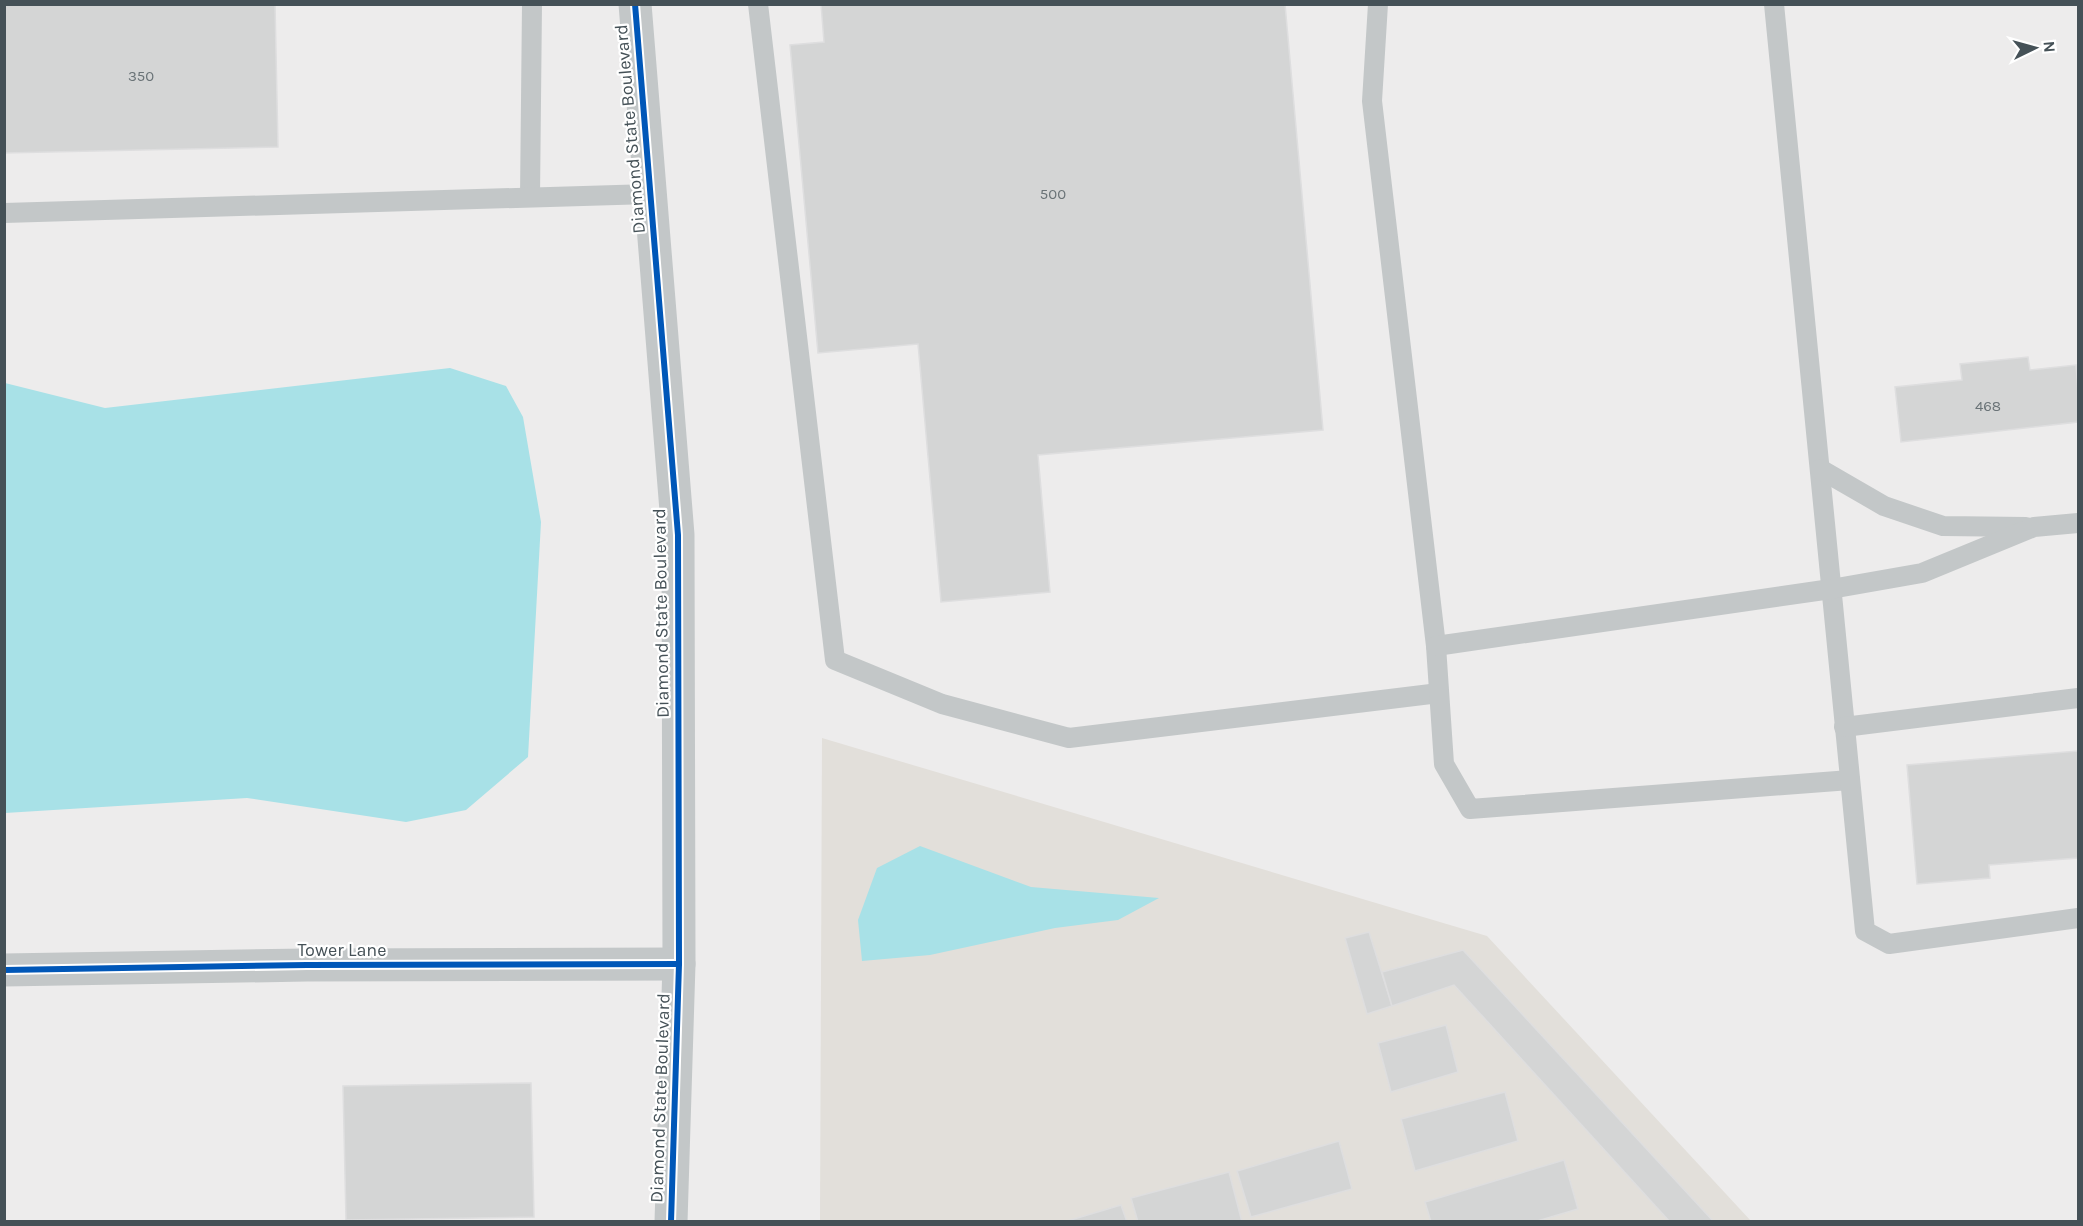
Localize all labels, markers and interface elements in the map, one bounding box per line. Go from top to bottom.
north arrow [2005,18,2065,78]
street label: Diamond State Boulevard [610,24,650,234]
text: N [2039,40,2059,53]
house number: 350 [128,67,154,85]
house number: 500 [1040,185,1066,203]
house number: 468 [1975,397,2001,415]
street label: Diamond State Boulevard [648,508,674,718]
street label: Tower Lane [298,939,386,961]
street label: Diamond State Boulevard [645,993,675,1203]

